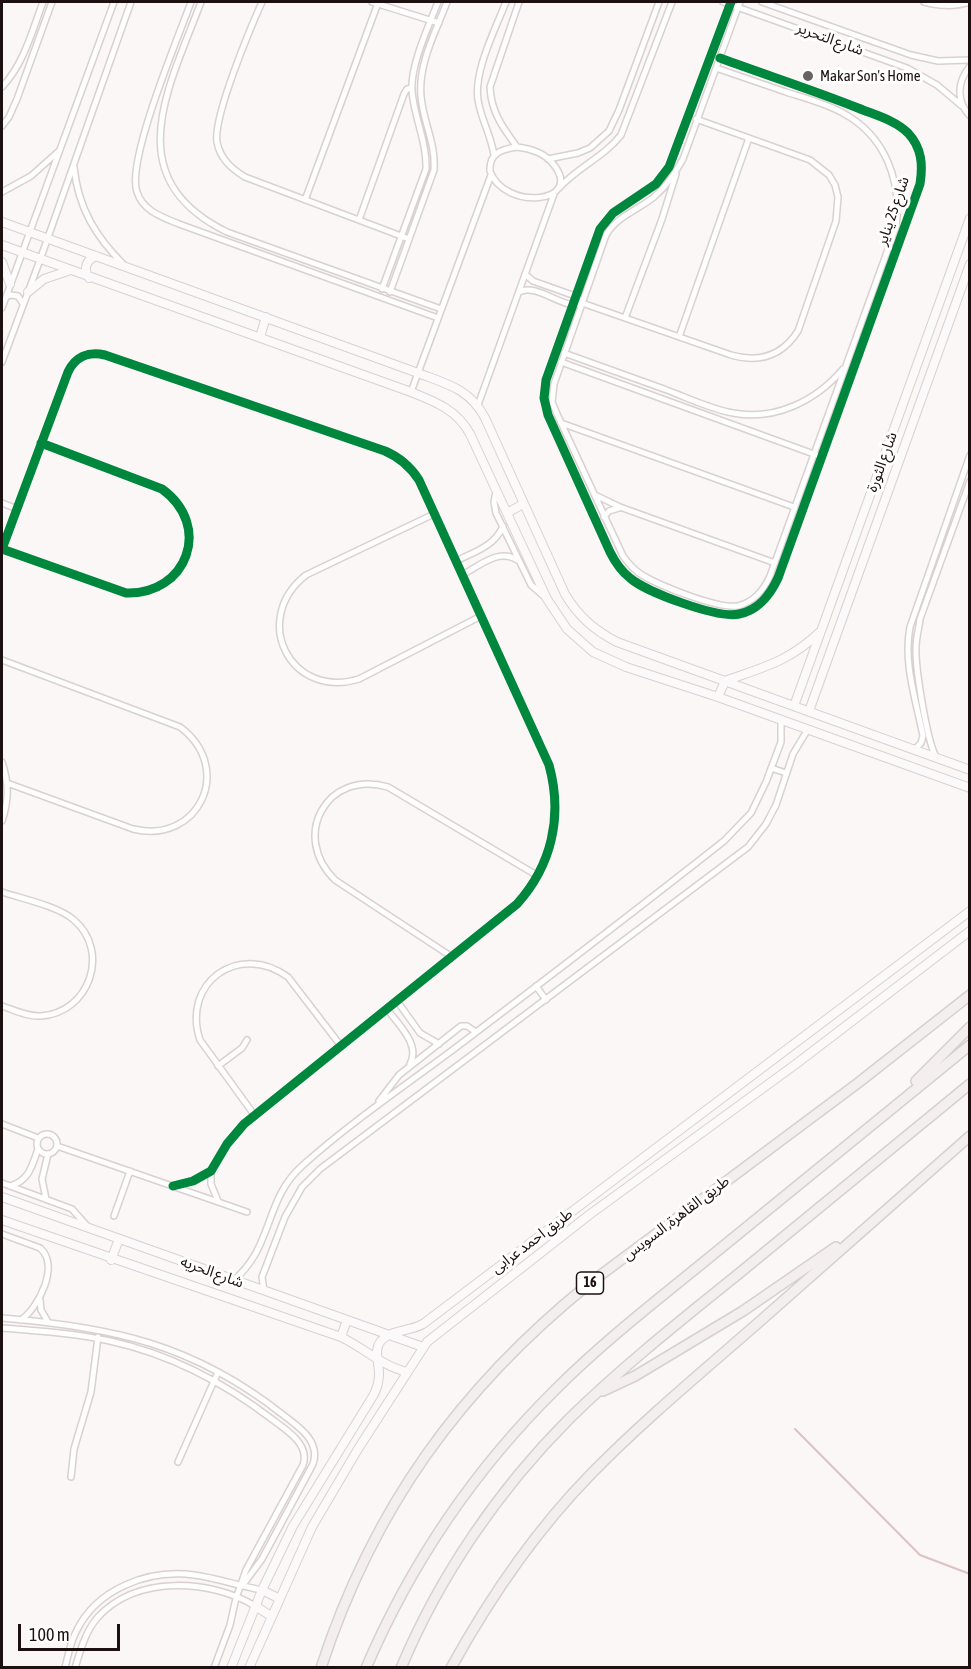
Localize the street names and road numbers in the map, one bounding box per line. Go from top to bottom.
street label: شارع التحرير [794,19,866,59]
street label: شارع 25 يناير [873,174,913,248]
street label: شارع الثورة [863,430,901,494]
street label: طريق القاهرة, السويس [619,1172,733,1264]
street label: طريق احمد عرابى [488,1205,576,1277]
street label: شارع الحريه [178,1252,246,1292]
road number: 16 [576,1272,604,1294]

